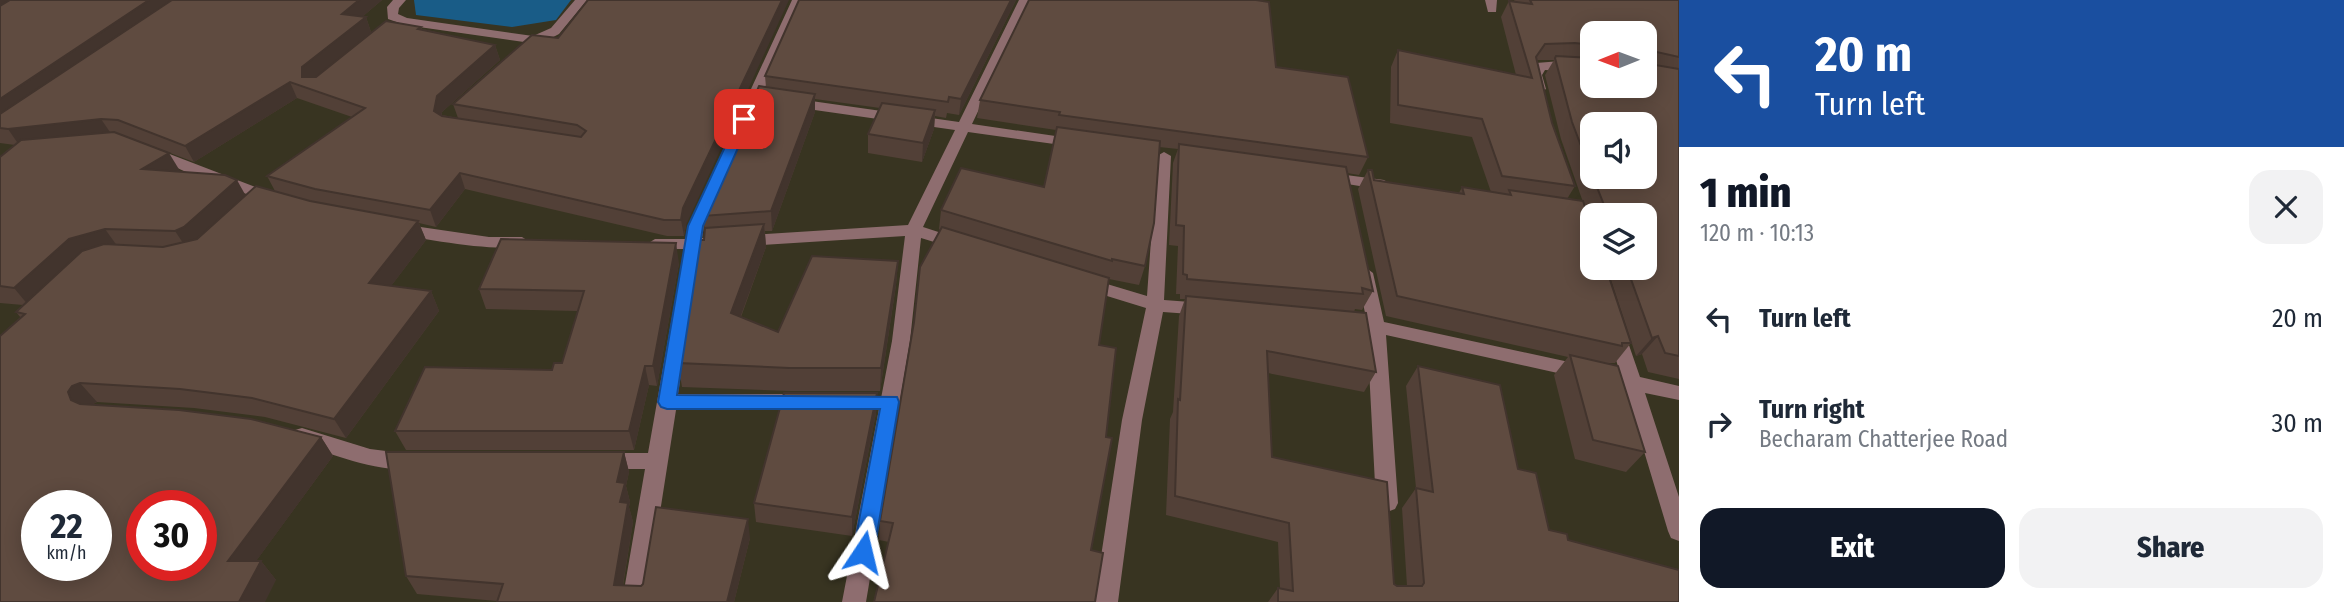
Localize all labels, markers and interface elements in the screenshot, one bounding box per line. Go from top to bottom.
north arrow [1580,21,1657,98]
map controls [1580,21,1657,280]
text: 20 m [1815,25,1912,84]
icon: left [1700,28,1791,119]
text: Turn left [1815,85,1925,123]
pin [714,89,774,149]
icon: arrive [725,100,763,138]
button: sound [1580,112,1657,189]
text: 1 min [1700,168,1791,218]
button: close [2249,170,2323,244]
button: layers [1580,203,1657,280]
text: 120 m · 10:13 [1700,219,1814,247]
icon: left [1700,300,1738,338]
text: Turn left [1759,303,1851,334]
text: 20 m [2272,303,2323,334]
text: Turn right [1759,394,1865,425]
icon: right [1700,405,1738,443]
text: 30 m [2272,408,2323,439]
text: Becharam Chatterjee Road [1759,425,2008,453]
speed limit sign: 30 [126,490,217,581]
text: 22 [50,505,83,547]
button: Exit [1700,508,2005,588]
button: Share [2019,508,2323,588]
position arrow [826,515,900,589]
text: km/h [46,542,87,564]

